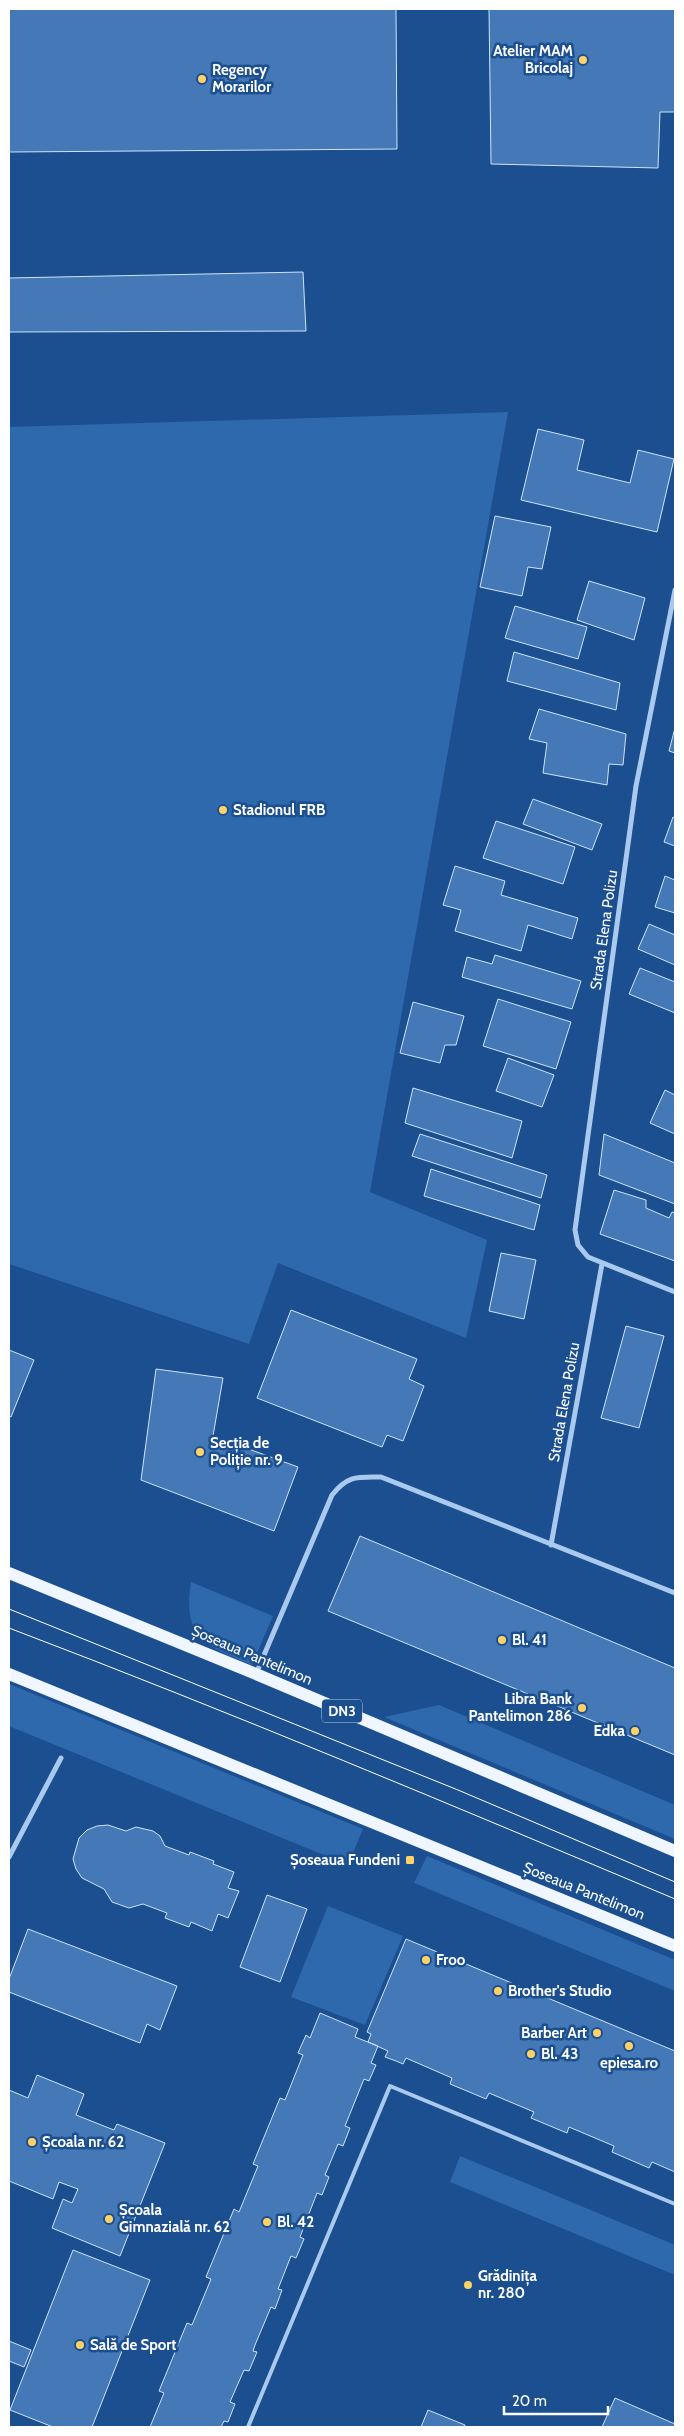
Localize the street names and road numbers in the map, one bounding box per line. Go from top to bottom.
street label: Strada Elena Polizu [587,869,621,991]
street label: Strada Elena Polizu [545,1341,583,1463]
street label: Șoseaua Pantelimon [188,1621,315,1690]
road number: DN3 [322,1700,362,1722]
street label: Șoseaua Pantelimon [520,1858,647,1925]

